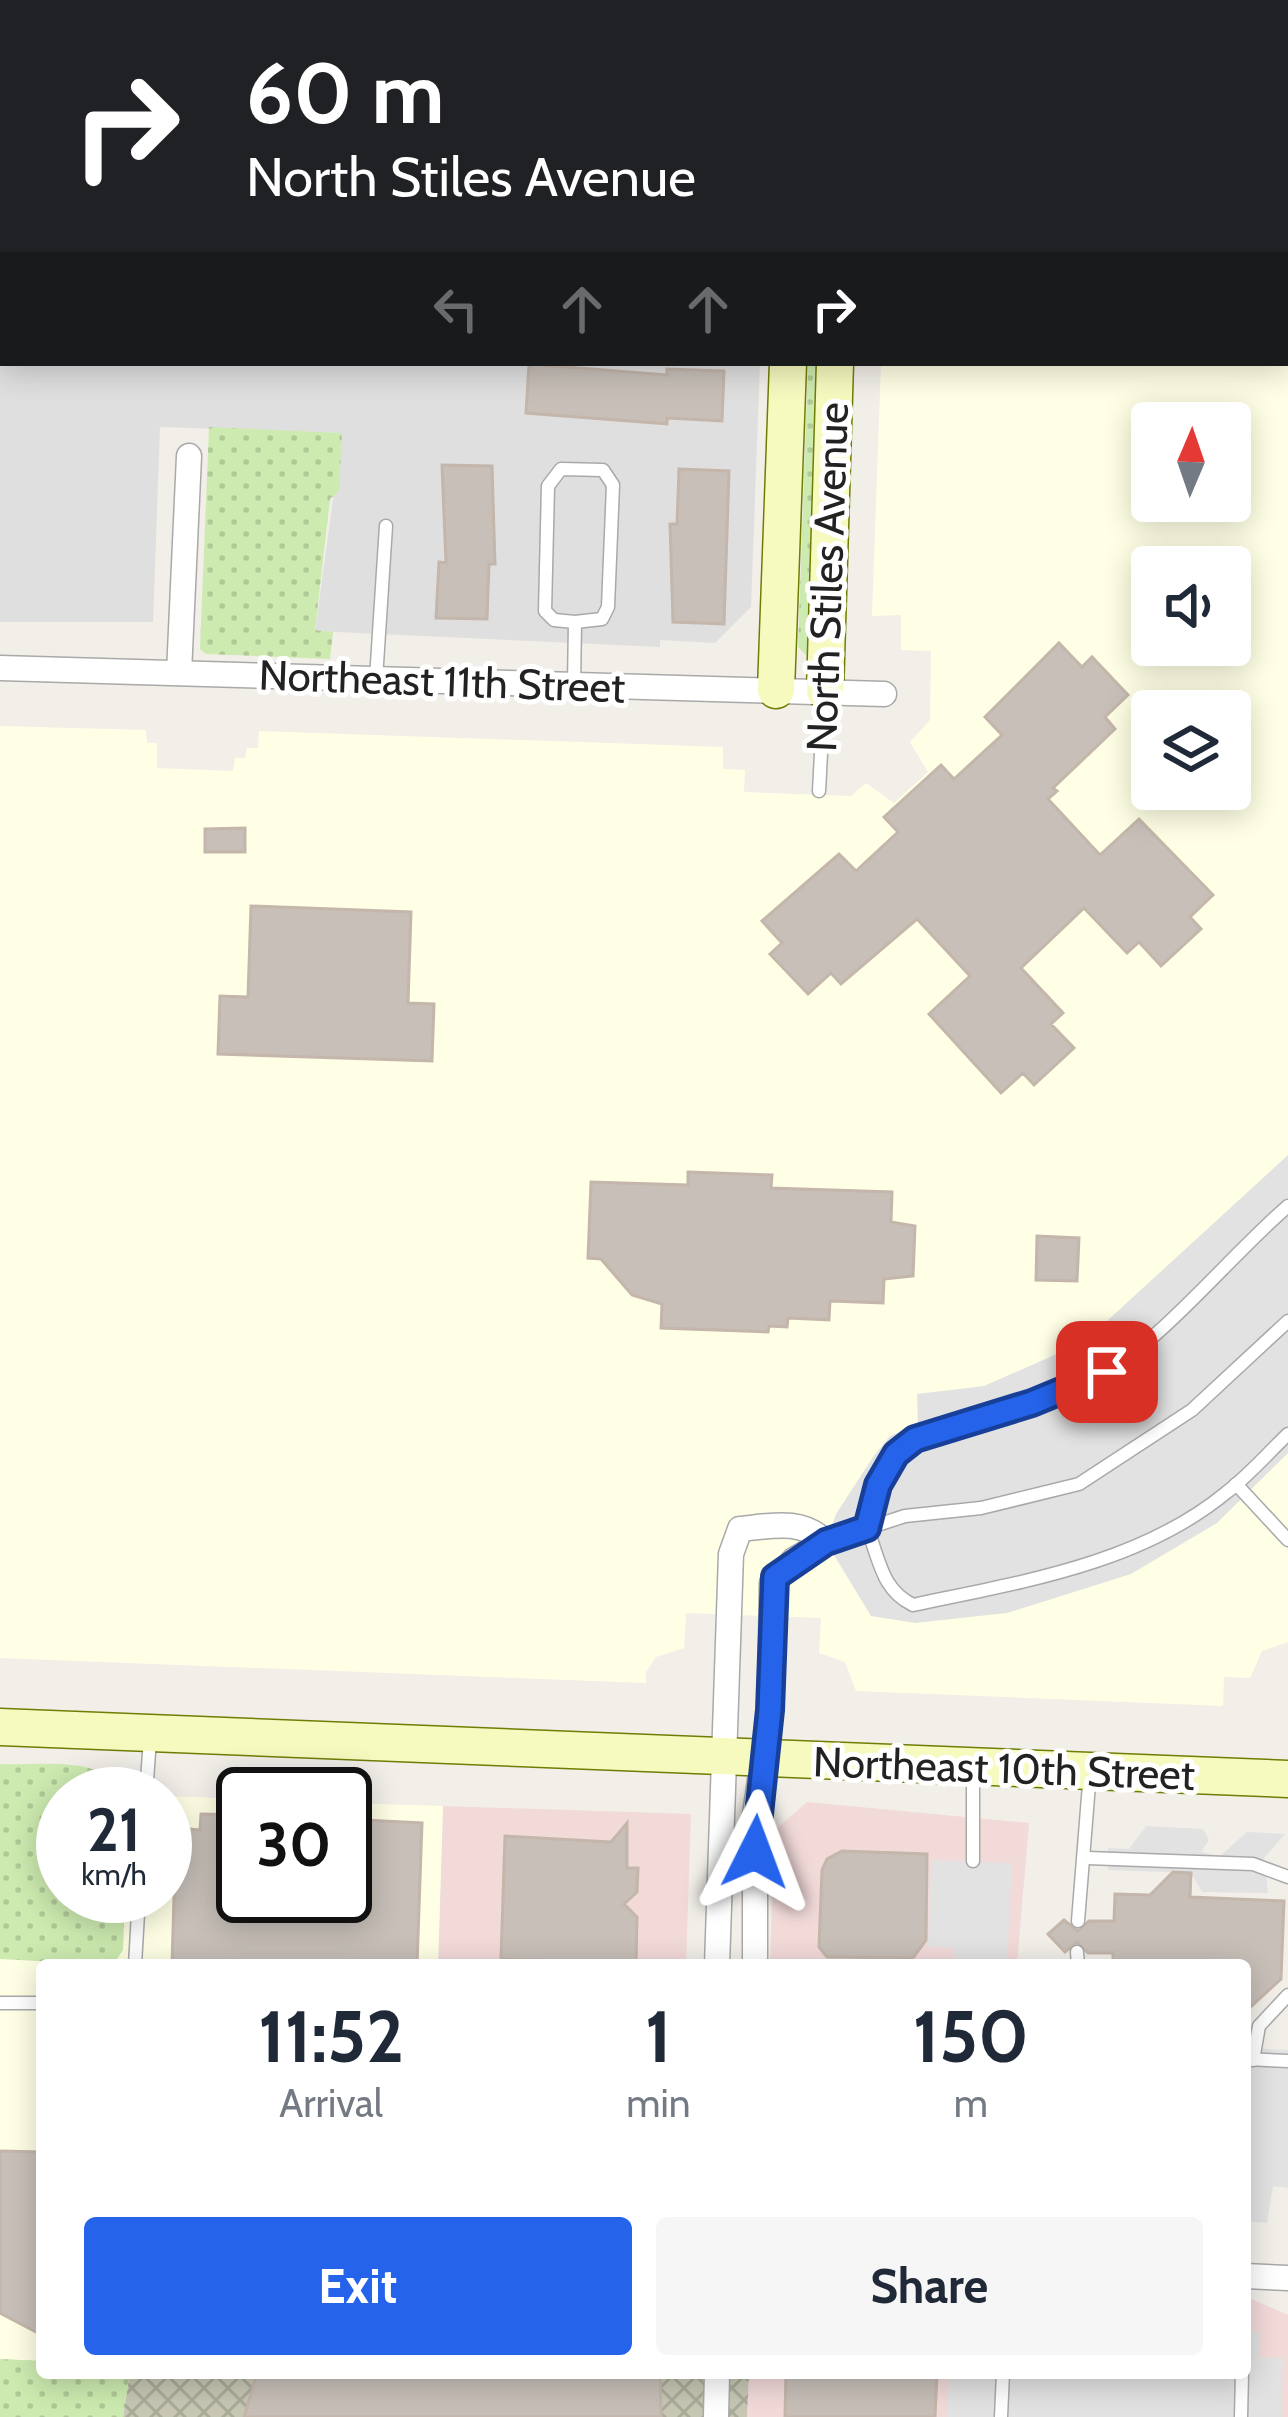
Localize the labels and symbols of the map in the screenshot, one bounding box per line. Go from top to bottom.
street label: North Stiles Avenue [795,401,859,753]
north arrow [1131,402,1251,522]
street label: Northeast 11th Street [258,649,626,713]
pin [1056,1321,1158,1423]
street label: Northeast 10th Street [812,1735,1196,1801]
speed limit sign: 30 [216,1767,372,1923]
position arrow [692,1789,818,1915]

